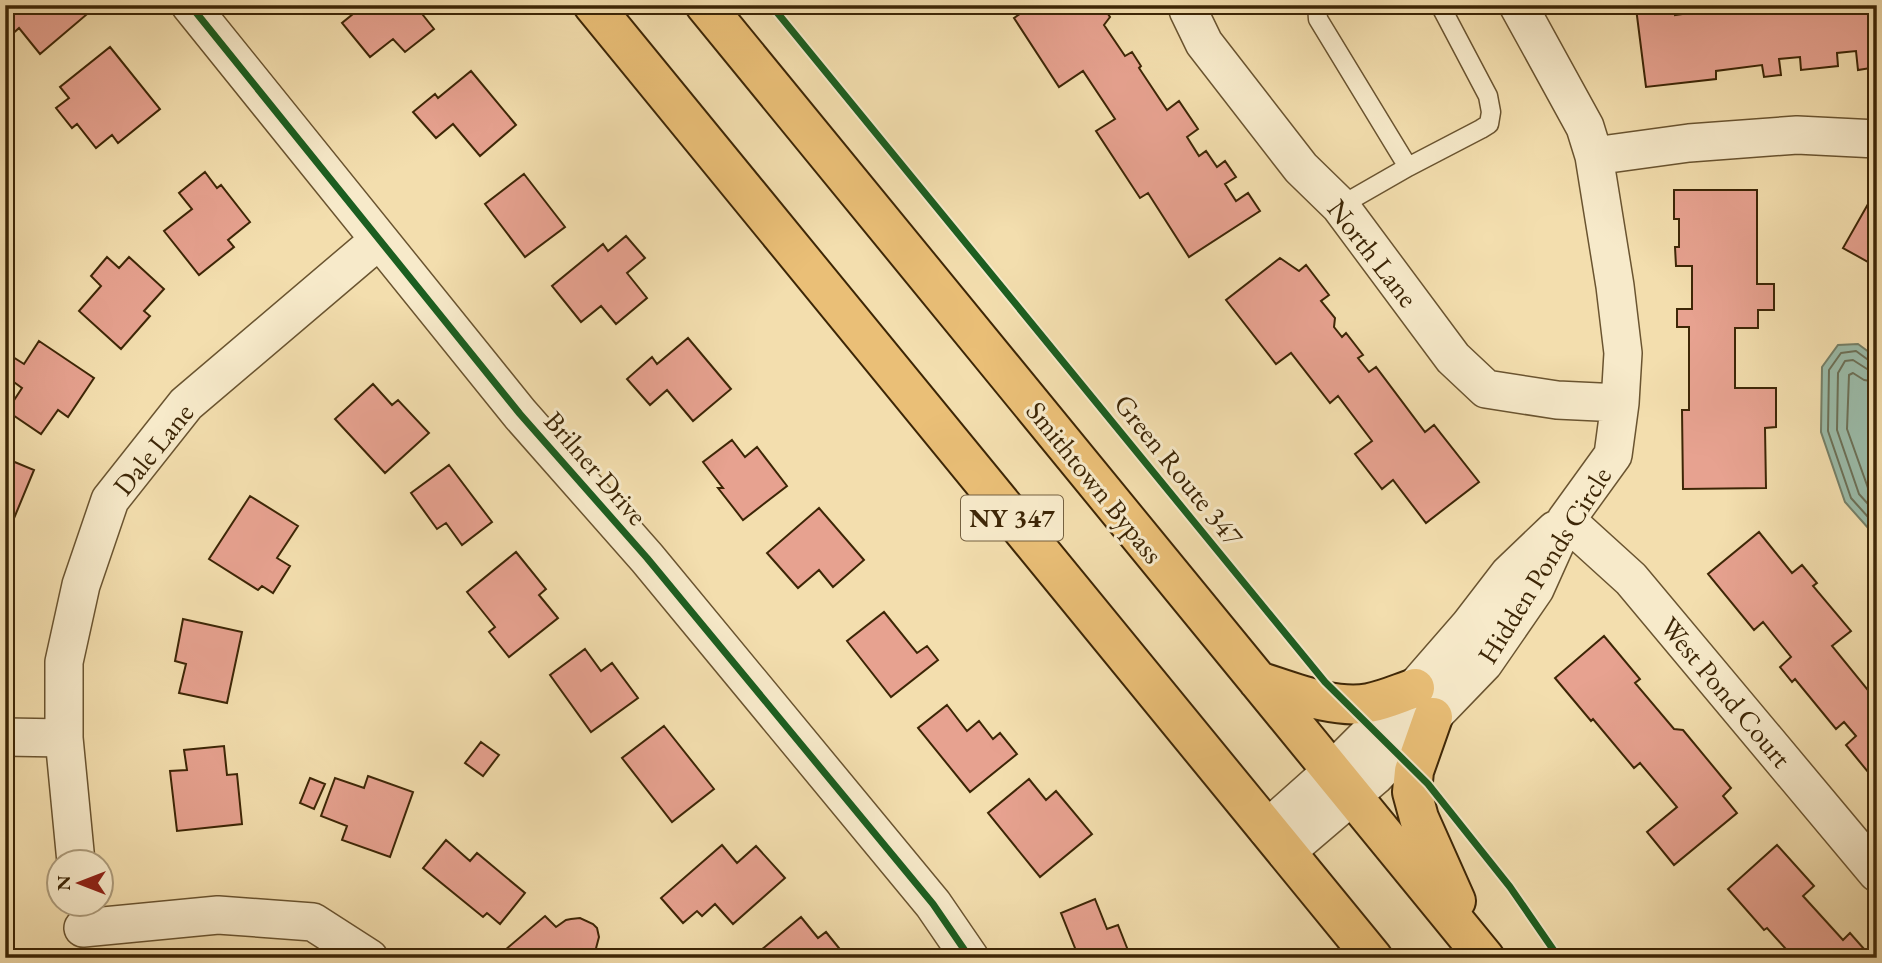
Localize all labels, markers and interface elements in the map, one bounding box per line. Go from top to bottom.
street label: North Lane [1320,192,1426,314]
street label: Green Route 347 [1107,386,1252,554]
street label: Smithtown Bypass [1019,393,1171,571]
street label: Dale Lane [105,395,201,503]
street label: Brilner Drive [537,403,656,533]
street label: Hidden Ponds Circle [1469,460,1619,670]
road number: NY 347 [961,496,1063,540]
street label: West Pond Court [1652,609,1800,775]
north arrow [46,848,116,918]
text: N [51,875,76,891]

